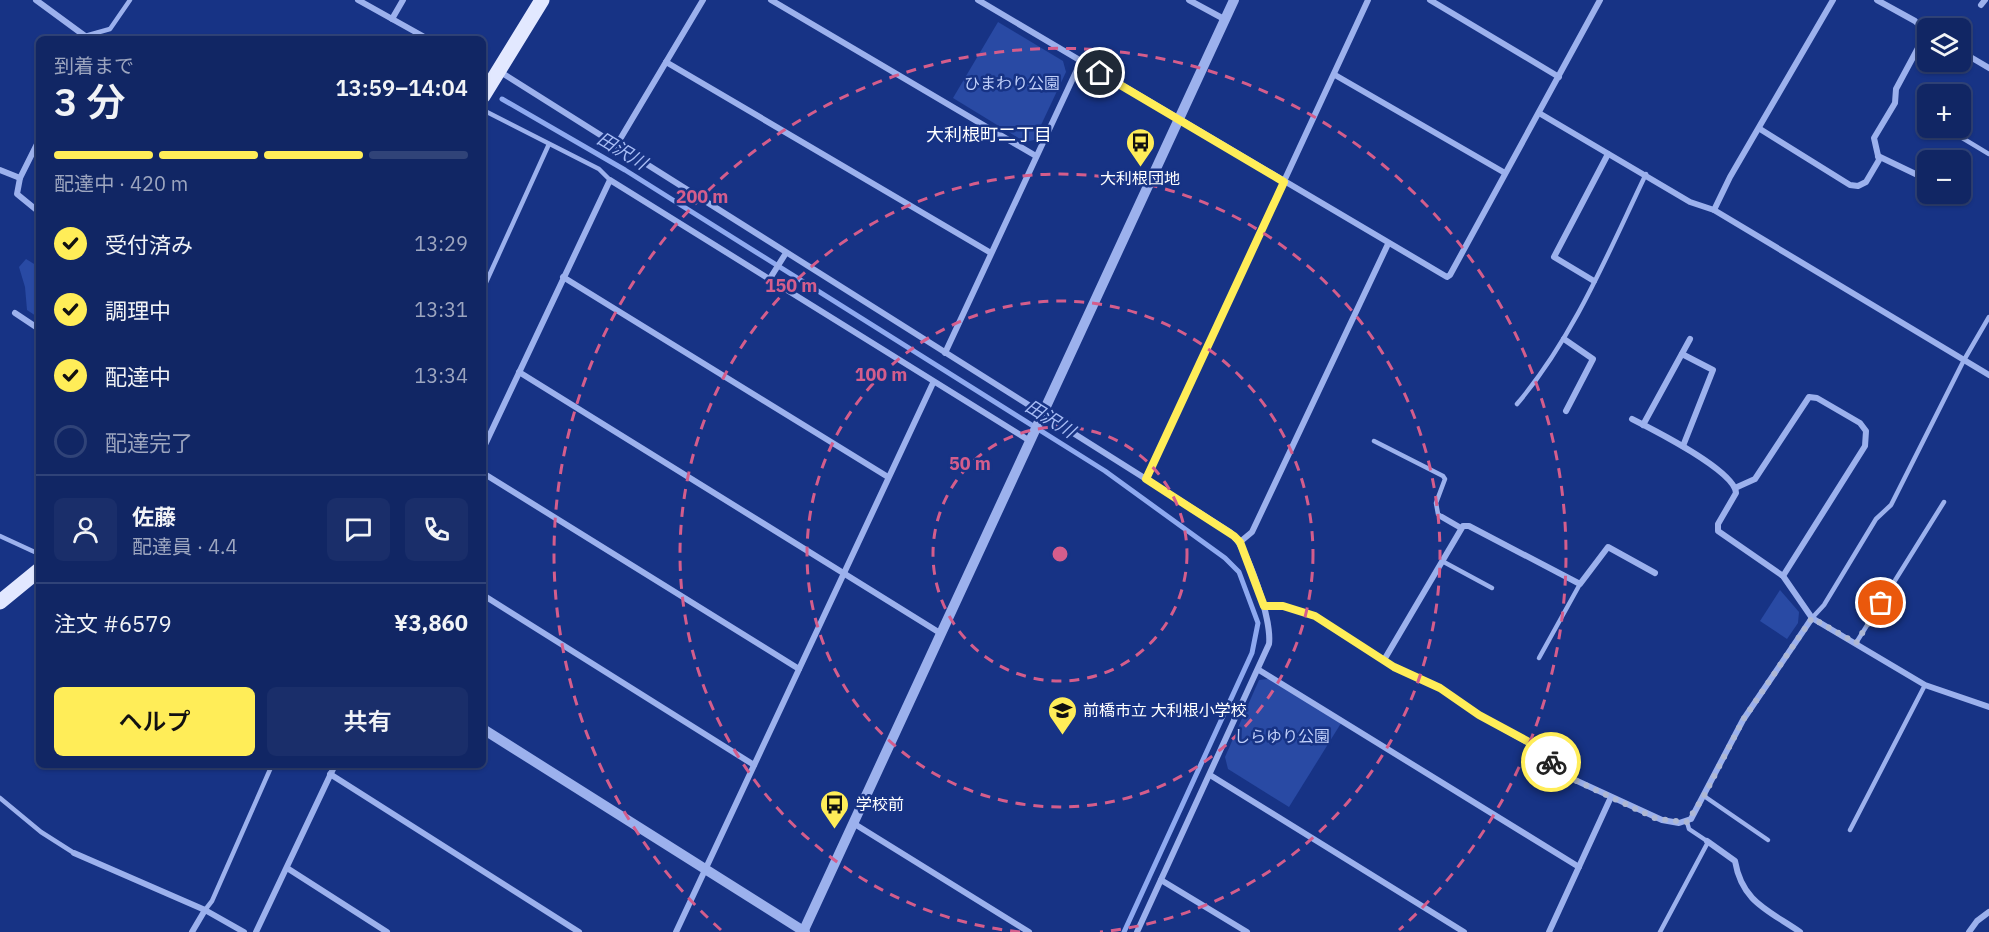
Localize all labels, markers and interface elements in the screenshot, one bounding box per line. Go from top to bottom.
map controls [1917,18,1971,204]
button: layers [1917,18,1971,72]
pin [1074,47,1125,98]
text: 到着まで [54,52,134,79]
icon: home [1083,56,1116,89]
text: 13:59–14:04 [335,73,468,102]
park label: ひまわり公園 [964,73,1060,93]
text: 3 分 [54,76,126,127]
button: + [1917,84,1971,138]
district label: 大利根町二丁目 [926,123,1052,146]
bus stop icon: 大利根団地 [1124,126,1156,168]
water label: 田沢川 [593,127,653,175]
button: − [1917,150,1971,204]
place label: 大利根団地 [1100,168,1180,188]
text: 配達中 · 420 m [54,170,188,197]
text: 200 m [676,185,728,208]
icon: check [54,227,87,260]
text: 受付済み [105,230,193,259]
text: 13:29 [414,230,468,257]
text: 150 m [765,274,817,297]
icon: check [54,293,87,326]
text: 調理中 [105,296,171,325]
text: 13:31 [414,296,468,323]
icon: check [54,359,87,392]
text: 配達中 [105,362,171,391]
text: 13:34 [414,362,468,389]
text: 100 m [855,363,907,386]
water label: 田沢川 [1021,395,1081,444]
text: 配達完了 [105,428,193,457]
text: 50 m [949,452,991,475]
button: person [54,498,117,561]
button: chat [327,498,390,561]
button: phone [405,498,468,561]
text: 佐藤 [132,502,176,531]
text: 配達員 · 4.4 [132,533,237,560]
centre of rings [1050,544,1070,564]
pin [1855,577,1906,628]
icon: bag [1864,586,1897,619]
text: ¥3,860 [394,608,468,637]
text: 注文 #6579 [54,609,172,638]
button: ヘルプ [54,687,255,756]
button: 共有 [267,687,468,756]
school or university icon: 前橋市立 大利根小学校 [1046,694,1078,736]
place label: 前橋市立 大利根小学校 [1083,700,1247,720]
park label: しらゆり公園 [1234,726,1330,746]
courier [1521,732,1581,792]
icon: bike [1535,746,1568,779]
bus stop icon: 学校前 [819,788,851,830]
place label: 学校前 [856,794,904,814]

